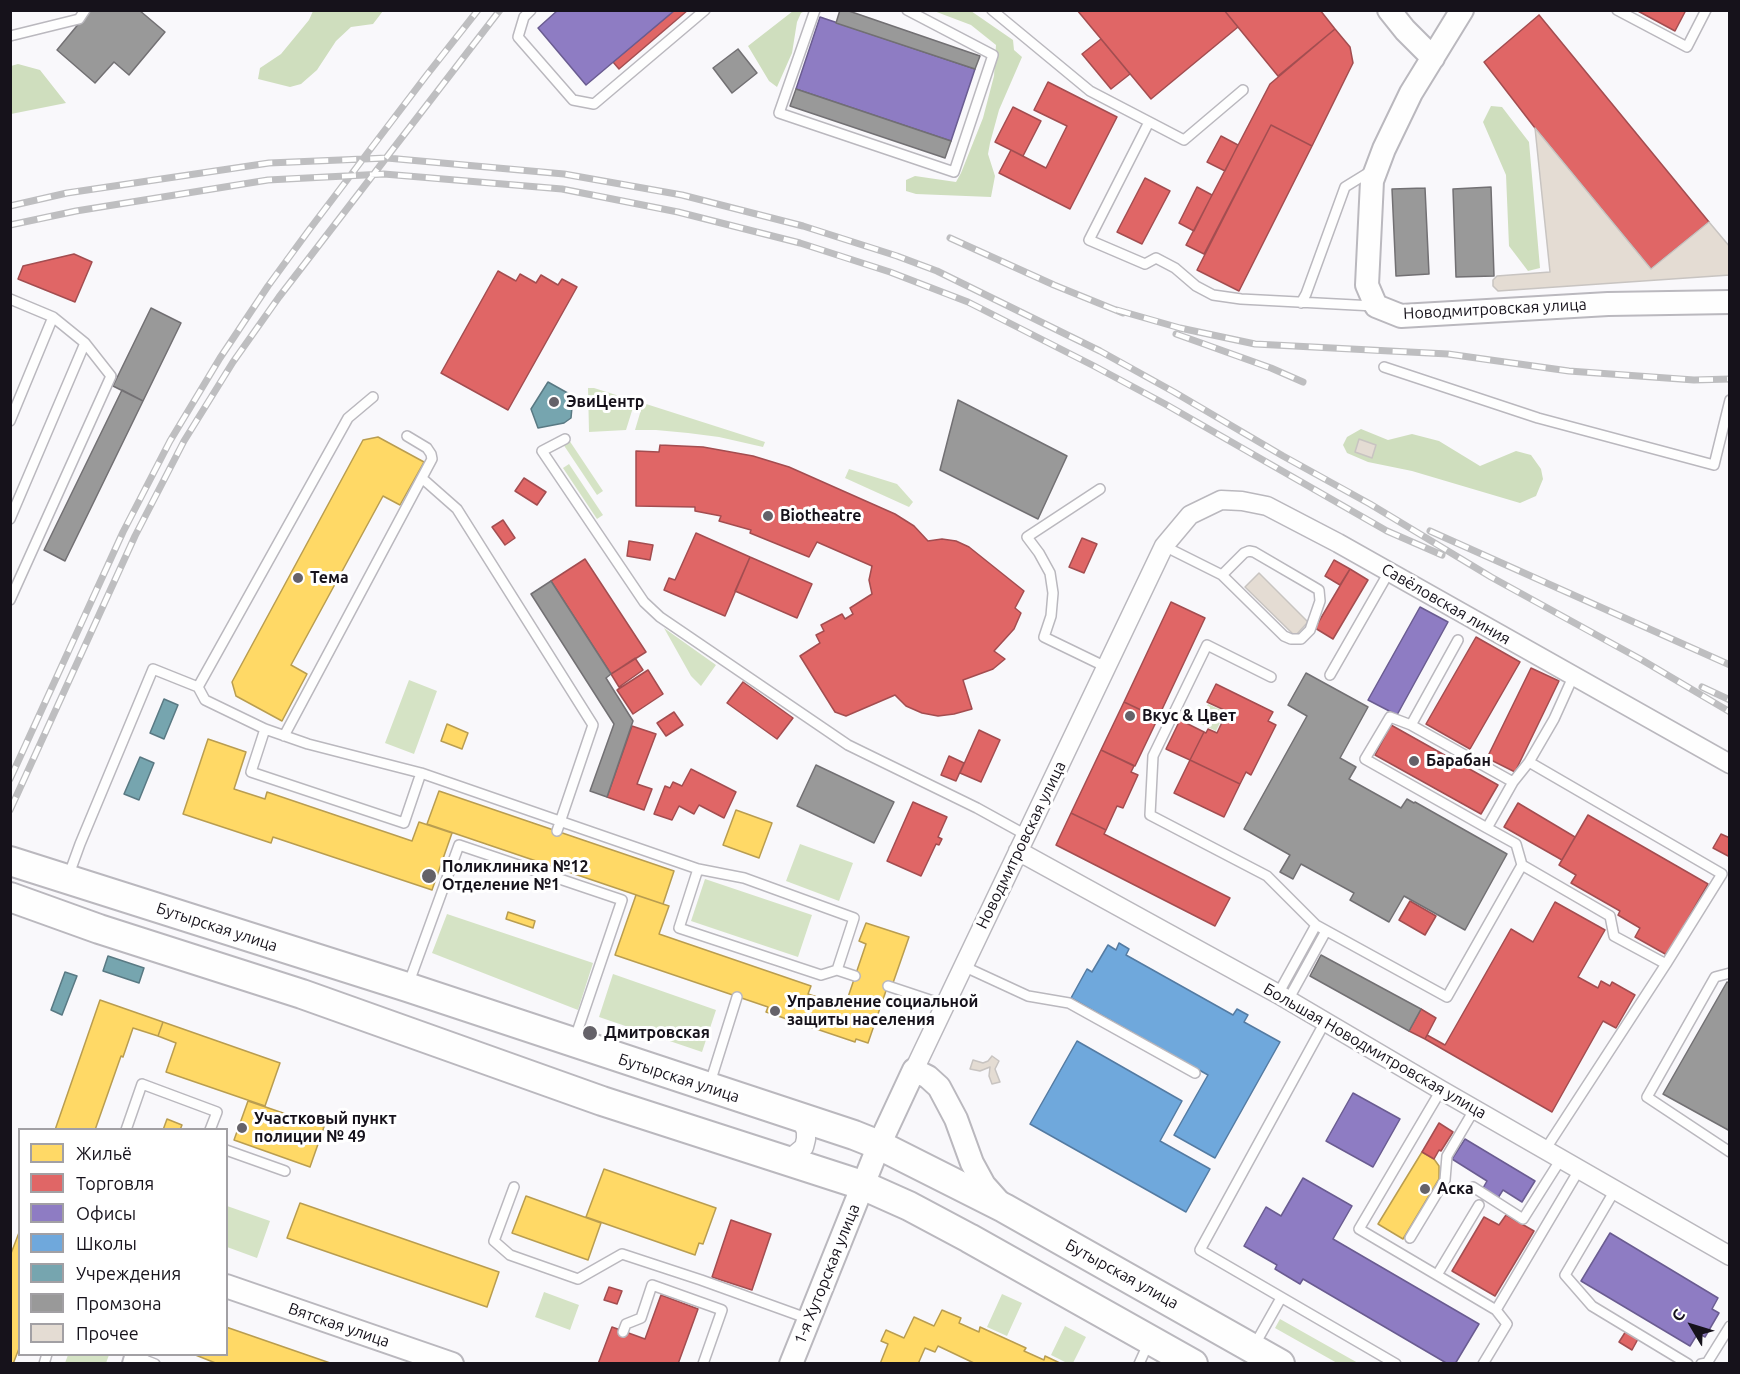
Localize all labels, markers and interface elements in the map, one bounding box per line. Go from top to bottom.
street label: Новодмитровская улица [1403,295,1587,323]
place label: ЭвиЦентр [566,392,644,412]
marker: ЭвиЦентр [547,395,561,409]
place label: Biotheatre [780,506,861,526]
marker: Biotheatre [761,509,775,523]
street label: Савёловская линия [1378,559,1514,649]
place label: Тема [310,568,349,588]
marker: Тема [291,571,305,585]
place label: Вкус & Цвет [1142,706,1236,726]
marker: Вкус & Цвет [1123,709,1137,723]
place label: Барабан [1426,751,1491,771]
marker: Барабан [1407,754,1421,768]
street label: Новодмитровская улица [972,758,1070,932]
place label: Поликлиника №12 Отделение №1 [442,857,588,895]
marker: Поликлиника №12 Отделение №1 [420,867,438,885]
street label: Бутырская улица [154,898,280,956]
street label: Большая Новодмитровская улица [1260,979,1490,1123]
place label: Управление социальной защиты населения [787,992,978,1030]
marker: Управление социальной защиты населения [768,1004,782,1018]
place label: Дмитровская [604,1023,710,1043]
marker: Дмитровская [581,1024,599,1042]
street label: Бутырская улица [616,1049,742,1107]
place label: Участковый пункт полиции № 49 [254,1109,396,1147]
marker: Участковый пункт полиции № 49 [235,1121,249,1135]
legend [18,1128,228,1356]
text: Жильё [76,1143,132,1163]
text: Торговля [76,1173,154,1193]
place label: Аска [1437,1179,1474,1199]
marker: Аска [1418,1182,1432,1196]
street label: 1-я Хуторская улица [790,1201,864,1347]
text: Офисы [76,1203,136,1223]
text: Школы [76,1233,137,1253]
street label: Бутырская улица [1062,1235,1182,1313]
text: Учреждения [76,1263,181,1283]
text: Промзона [76,1293,161,1313]
north arrow [1662,1296,1722,1356]
street label: Вятская улица [286,1299,392,1351]
text: С [1668,1305,1688,1324]
text: Прочее [76,1323,139,1343]

